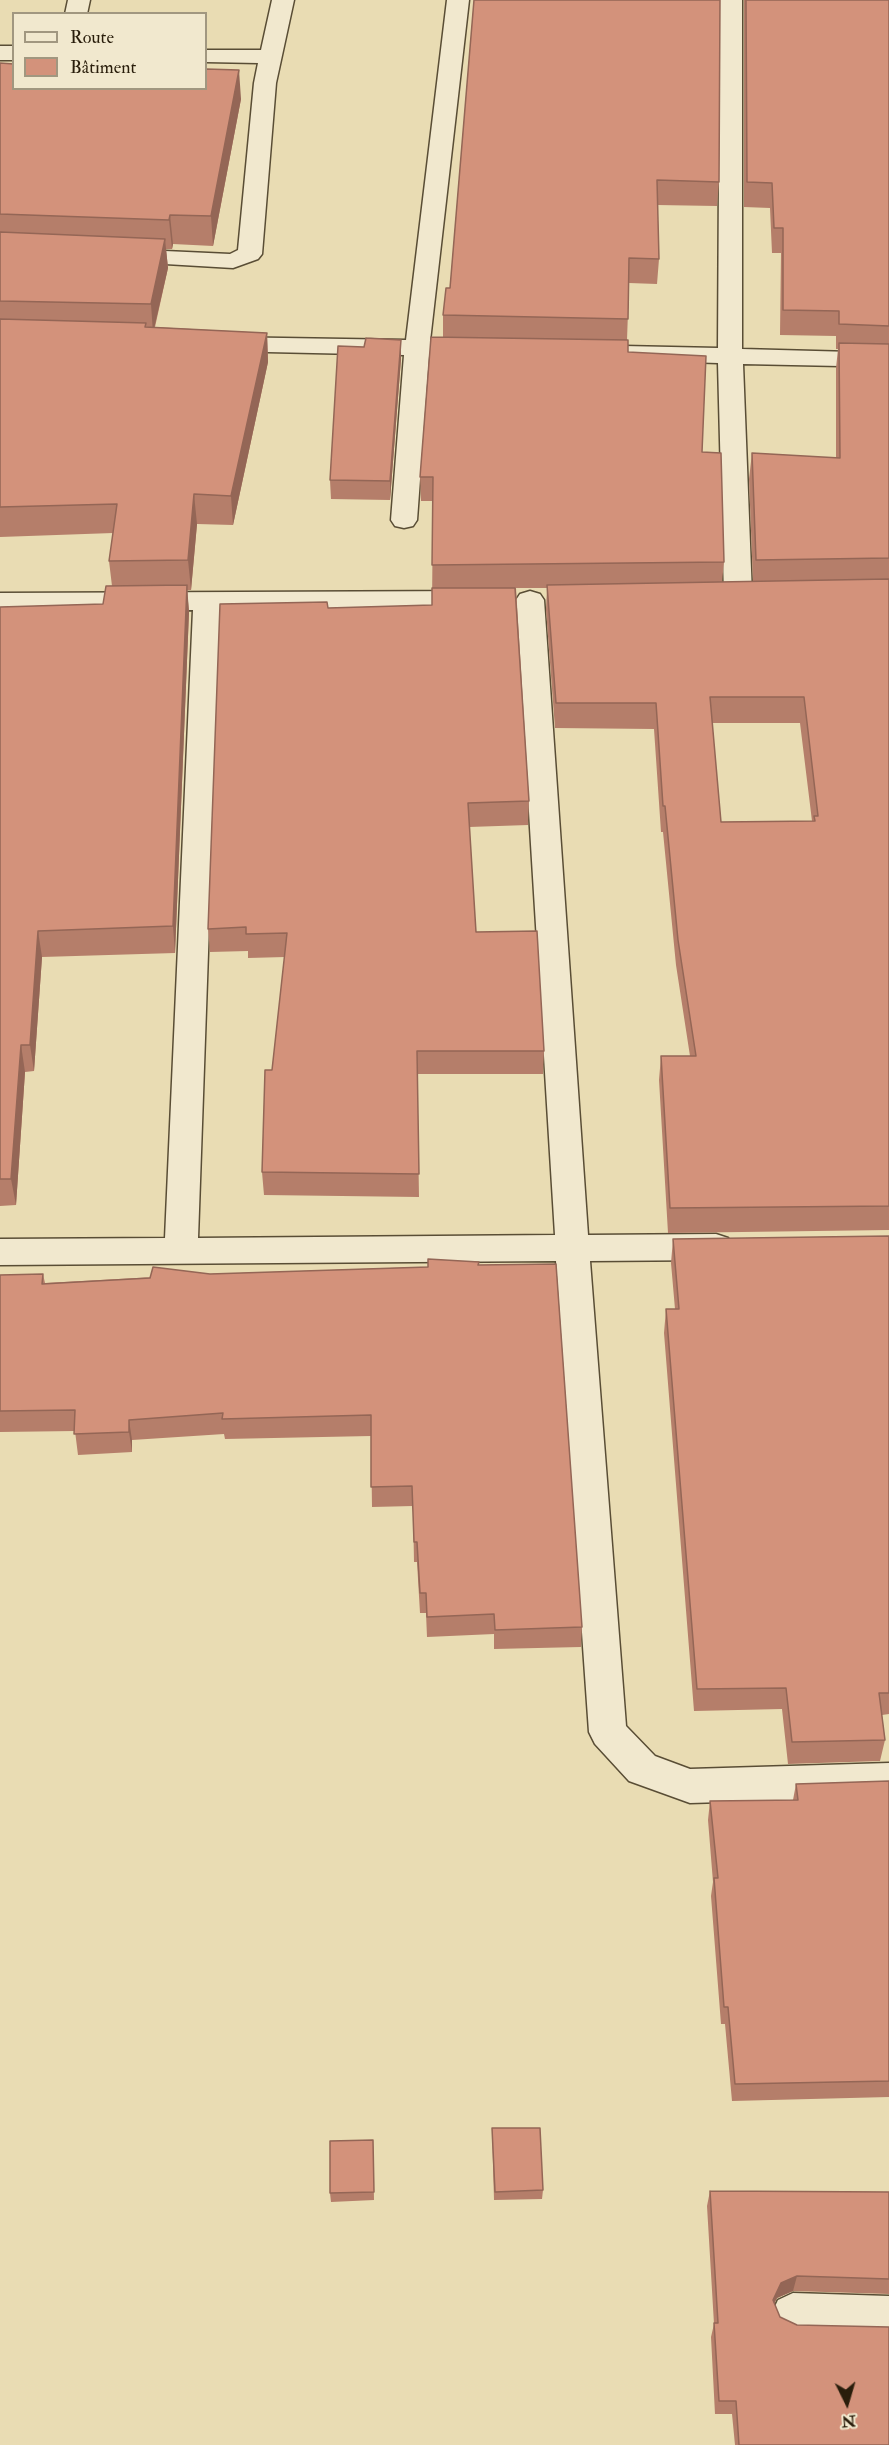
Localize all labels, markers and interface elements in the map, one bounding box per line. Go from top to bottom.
legend [12,12,207,90]
text: Route [70,26,114,49]
text: Bâtiment [70,56,136,79]
north arrow [817,2373,877,2433]
text: N [841,2410,857,2432]

